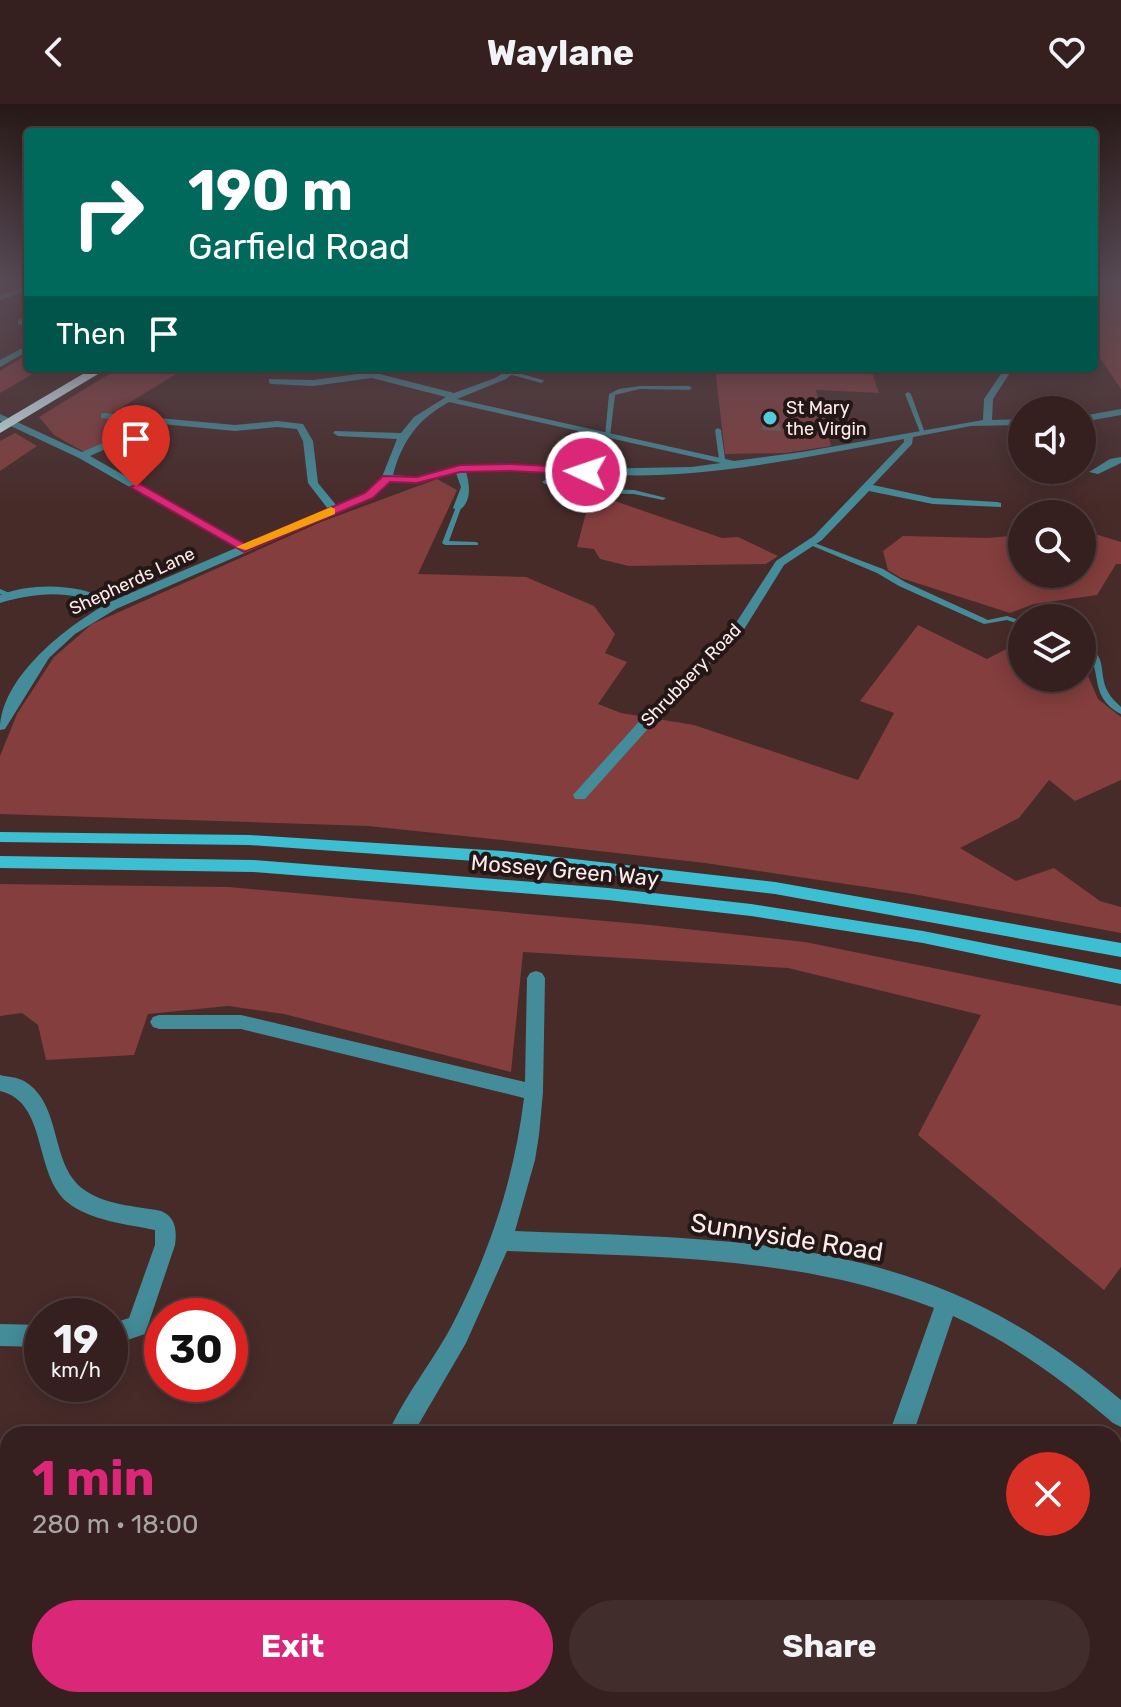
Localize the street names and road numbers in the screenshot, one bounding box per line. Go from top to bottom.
street label: Shepherds Lane [66,542,198,620]
street label: Shrubbery Road [636,619,746,731]
street label: Mossey Green Way [470,849,660,892]
street label: Sunnyside Road [688,1207,885,1268]

